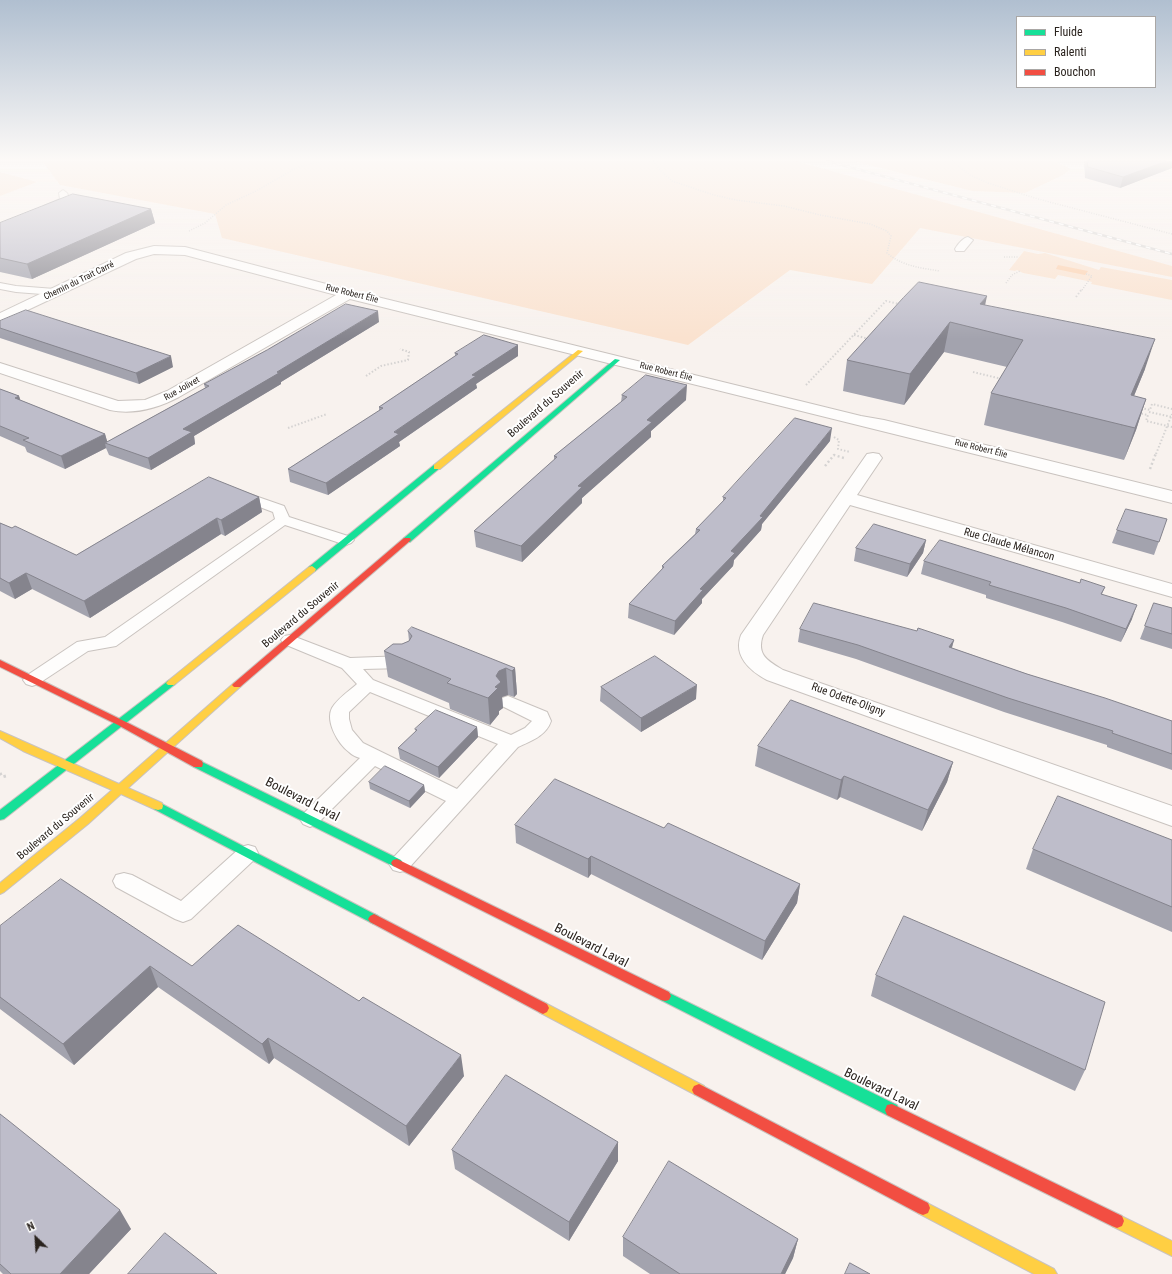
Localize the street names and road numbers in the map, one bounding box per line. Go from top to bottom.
street label: Chemin du Trait Carré [42,259,116,303]
street label: Rue Robert Élie [325,282,379,306]
street label: Rue Robert Élie [639,360,693,384]
street label: Boulevard du Souvenir [505,367,587,441]
street label: Rue Jolivet [162,375,202,403]
street label: Rue Robert Élie [954,437,1008,461]
street label: Rue Claude Mélancon [962,526,1056,564]
street label: Boulevard du Souvenir [260,579,342,651]
street label: Rue Odette-Oligny [809,681,887,719]
street label: Boulevard Laval [262,775,342,825]
street label: Boulevard du Souvenir [15,791,97,863]
street label: Boulevard Laval [551,921,631,971]
street label: Boulevard Laval [841,1065,921,1115]

